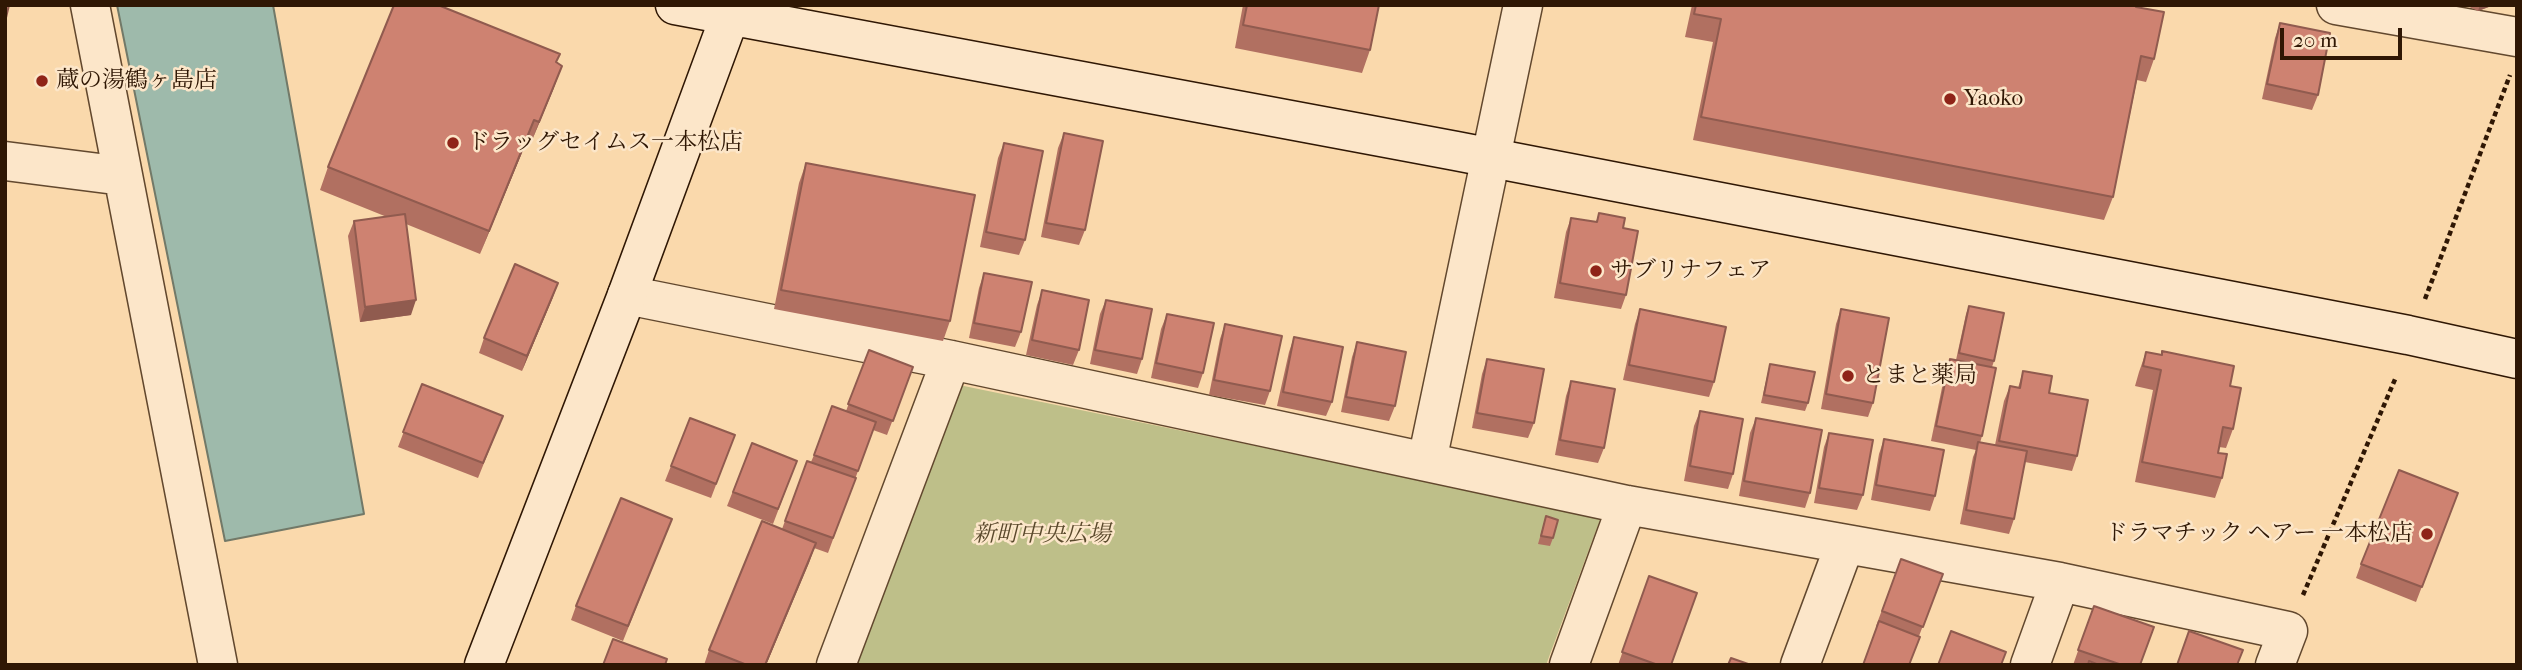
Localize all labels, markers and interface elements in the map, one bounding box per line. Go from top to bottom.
scale bar [2284,14,2406,58]
text: 20 m [2293,28,2337,52]
place label: 蔵の湯鶴ヶ島店 [56,67,217,95]
marker: 蔵の湯鶴ヶ島店 [34,73,50,89]
place label: Yaoko [1964,85,2023,113]
marker: Yaoko [1942,91,1958,107]
place label: ドラッグセイムス一本松店 [467,129,743,157]
marker: ドラッグセイムス一本松店 [445,135,461,151]
place label: サブリナフェア [1610,257,1771,285]
marker: サブリナフェア [1588,263,1604,279]
place label: とまと薬局 [1862,362,1977,390]
marker: とまと薬局 [1840,368,1856,384]
place label: ドラマチック ヘアー 一本松店 [2105,520,2413,548]
park label: 新町中央広場 [973,521,1111,549]
marker: ドラマチック ヘアー 一本松店 [2419,526,2435,542]

